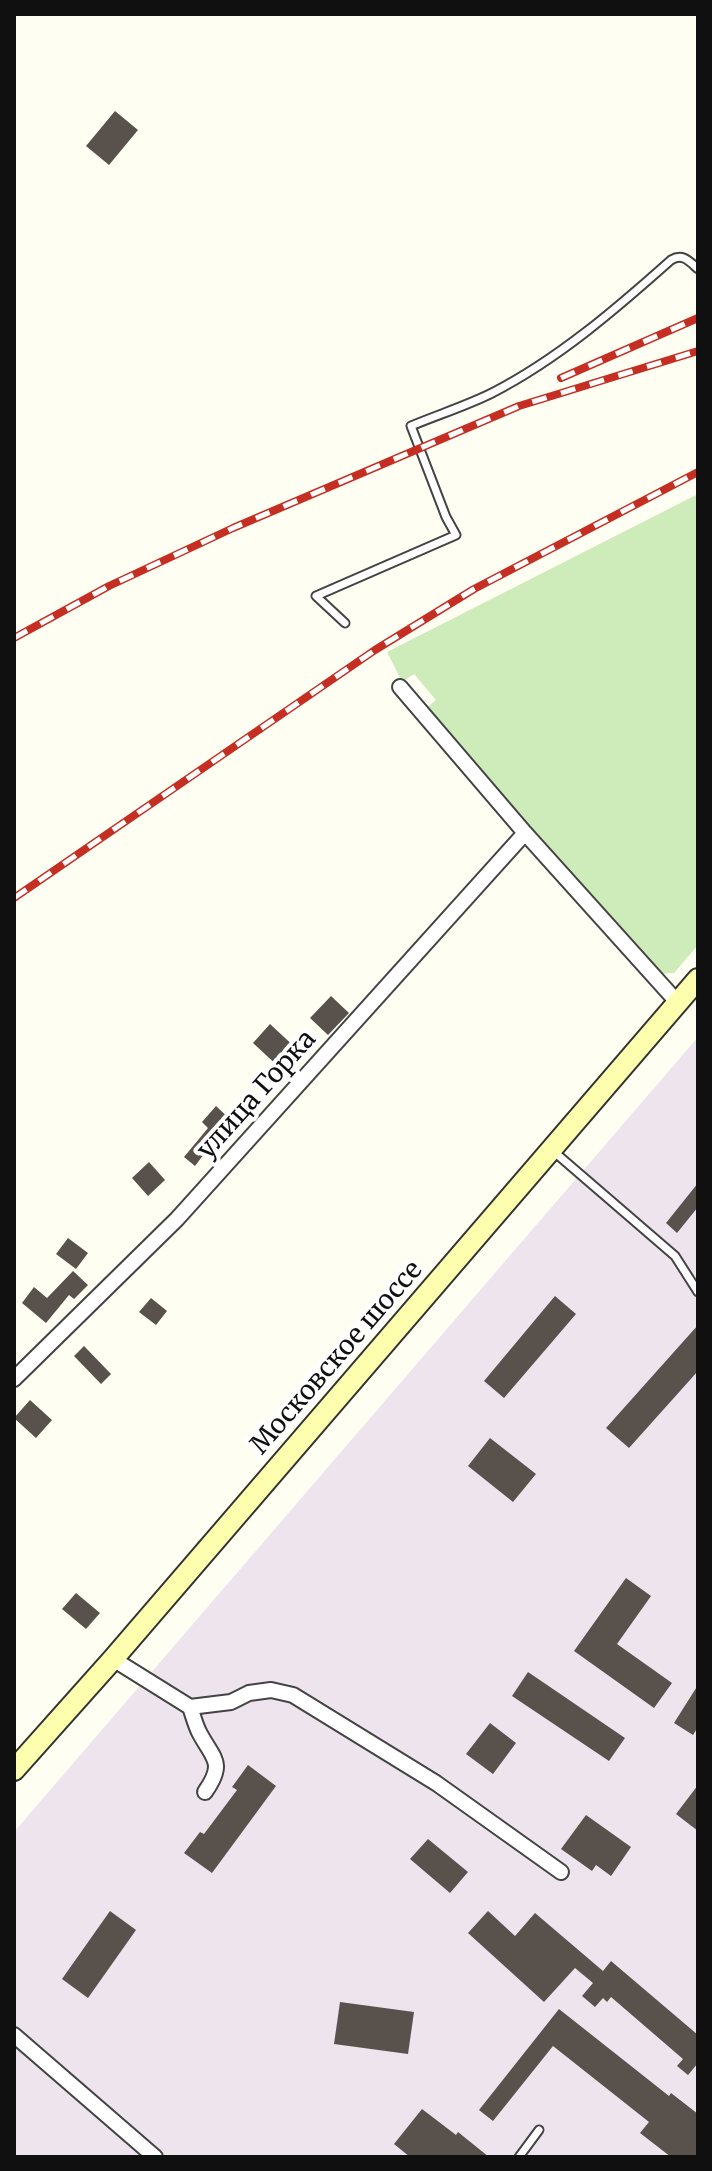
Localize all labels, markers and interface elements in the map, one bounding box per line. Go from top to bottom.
street label: улица Горка [191,1024,323,1166]
street label: Московское шоссе [245,1255,429,1461]

